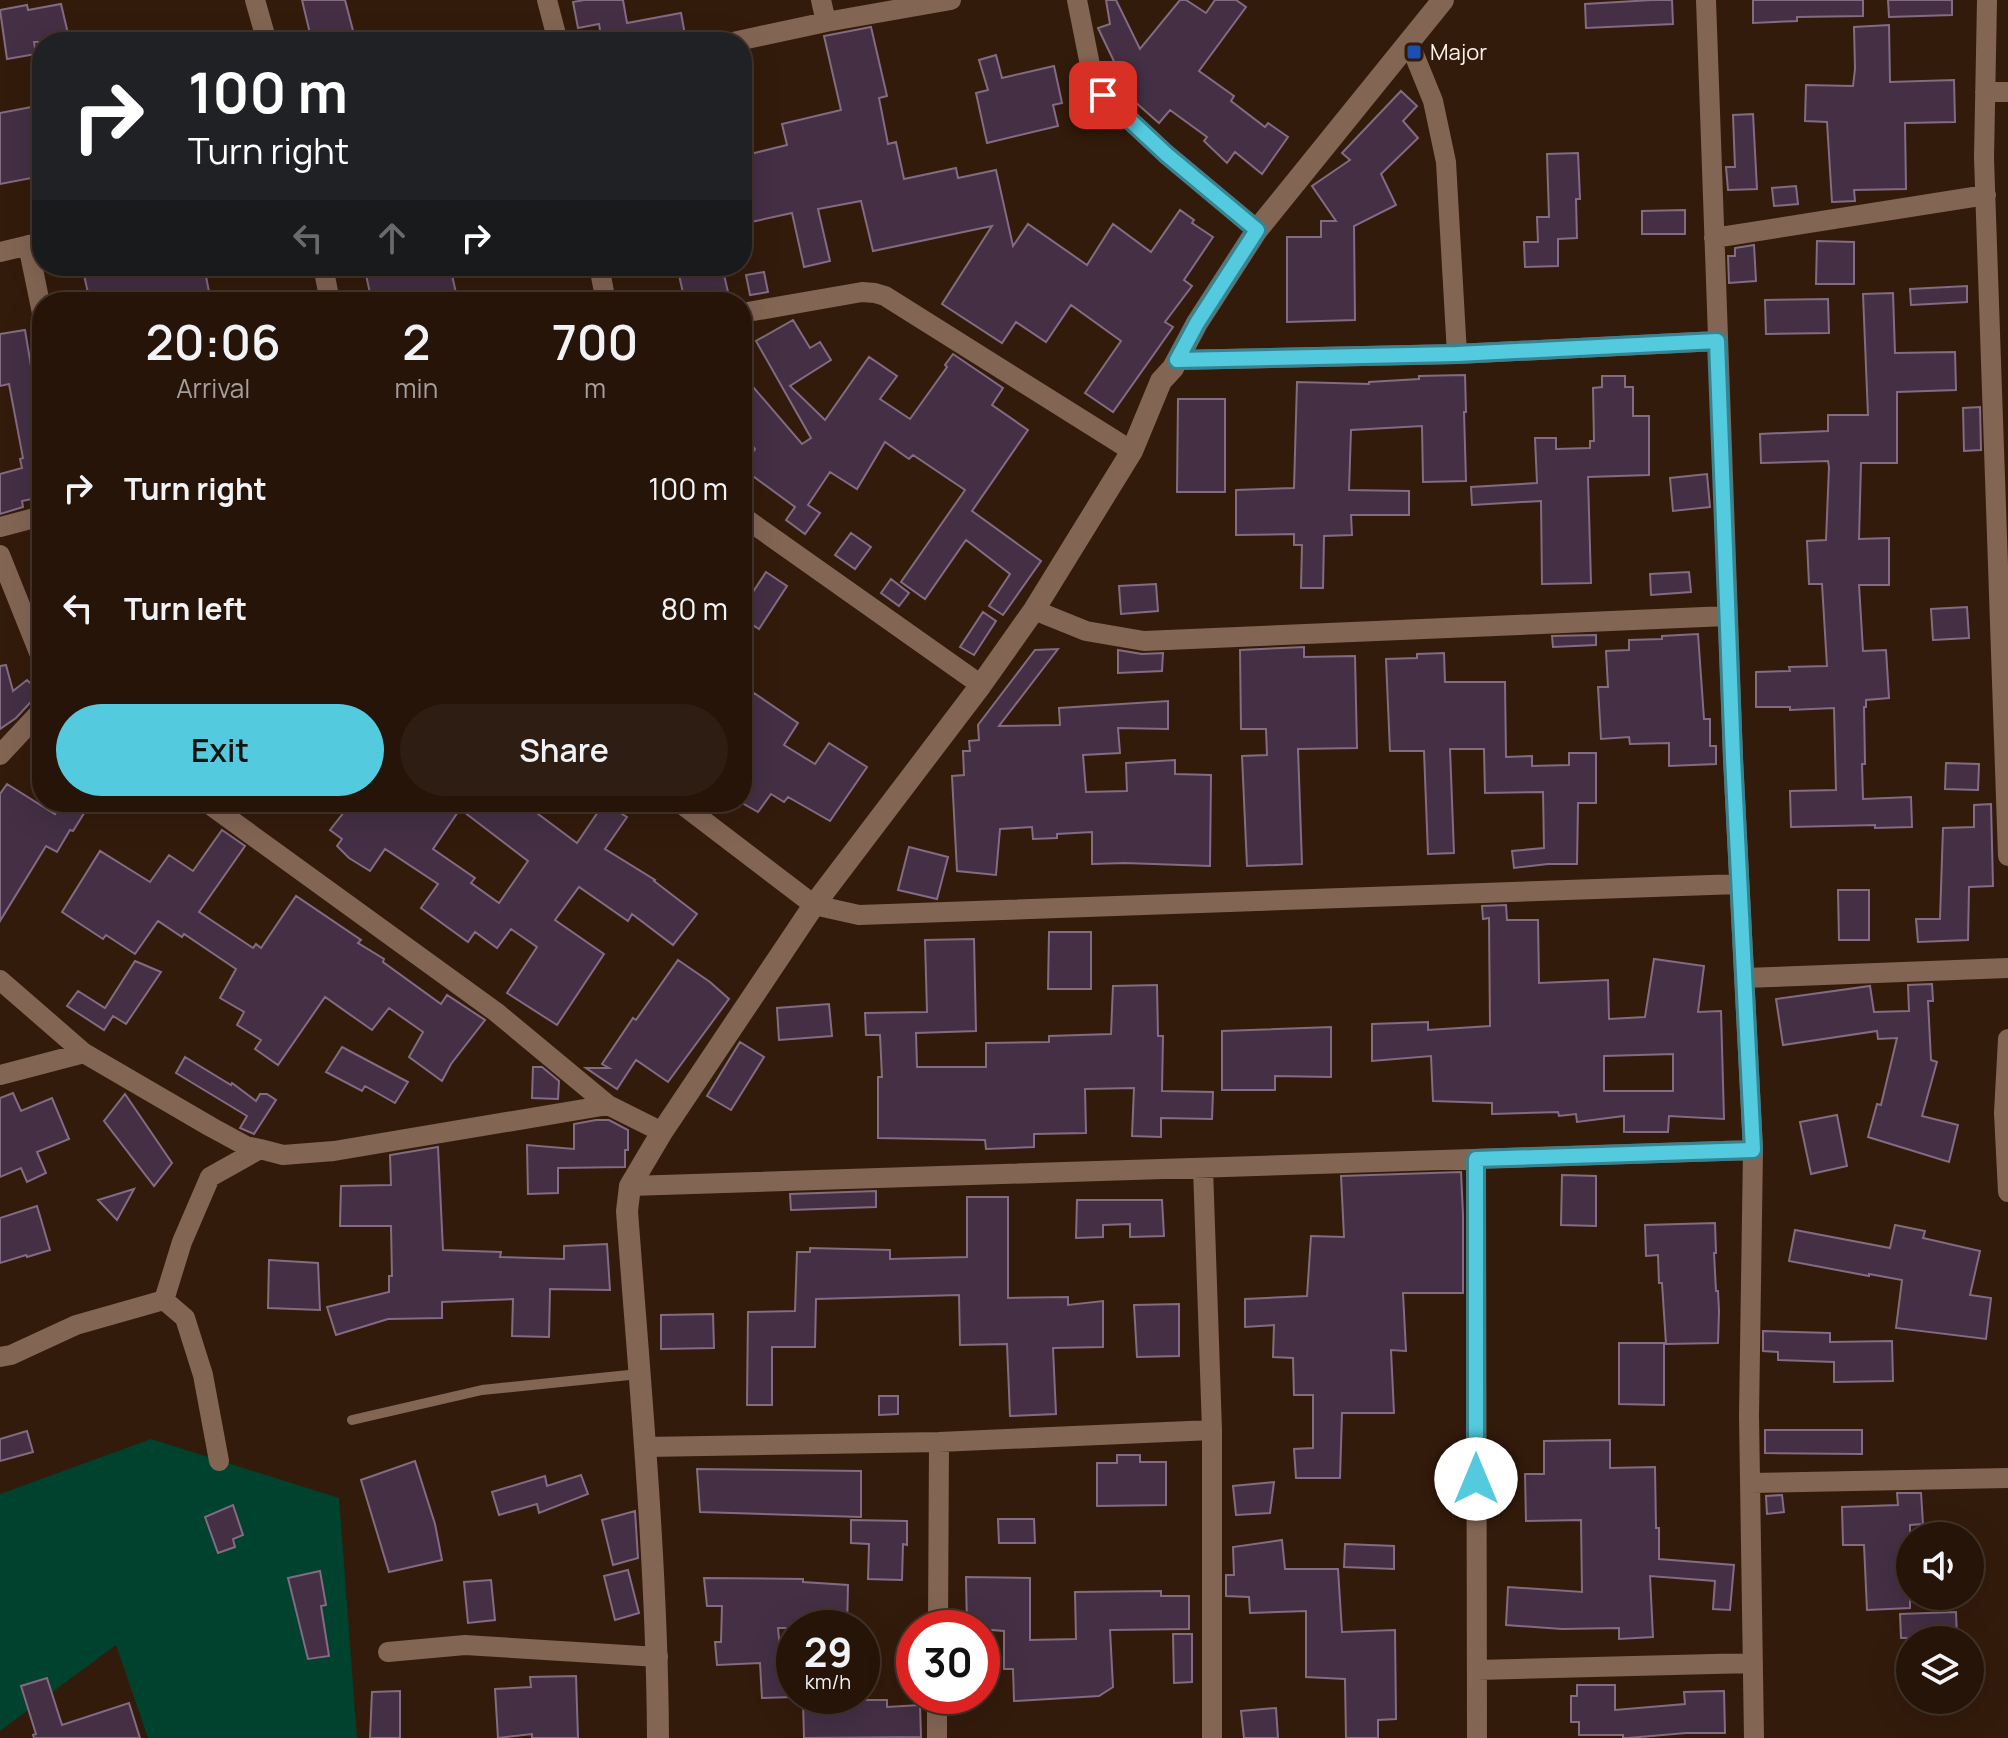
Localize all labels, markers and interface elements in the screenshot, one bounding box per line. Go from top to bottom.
place label: Major [1430,37,1487,67]
marker: Major [1405,43,1423,61]
text: 100 m [188,53,348,130]
pin [1069,61,1137,129]
icon: right [56,64,160,168]
icon: arrive [1081,73,1125,117]
text: Turn right [188,126,349,175]
icon: left [286,216,330,260]
icon: ahead [370,216,414,260]
icon: right [454,216,498,260]
text: 20:06 [146,309,281,374]
text: 2 [402,309,430,374]
text: 700 [552,309,638,374]
text: Arrival [176,370,250,406]
text: min [395,370,438,406]
text: m [584,370,606,406]
icon: right [56,466,100,510]
text: Turn right [124,468,267,509]
text: 100 m [648,468,728,509]
icon: left [56,586,100,630]
text: Turn left [124,588,247,629]
text: 80 m [661,588,728,629]
button: Exit [56,704,384,796]
button: Share [400,704,728,796]
position arrow [1434,1437,1518,1521]
map controls [1896,1522,1984,1714]
button: sound [1896,1522,1984,1610]
speed limit sign: 30 [896,1610,1000,1714]
text: 29 [804,1624,852,1679]
button: layers [1896,1626,1984,1714]
text: km/h [805,1668,851,1695]

